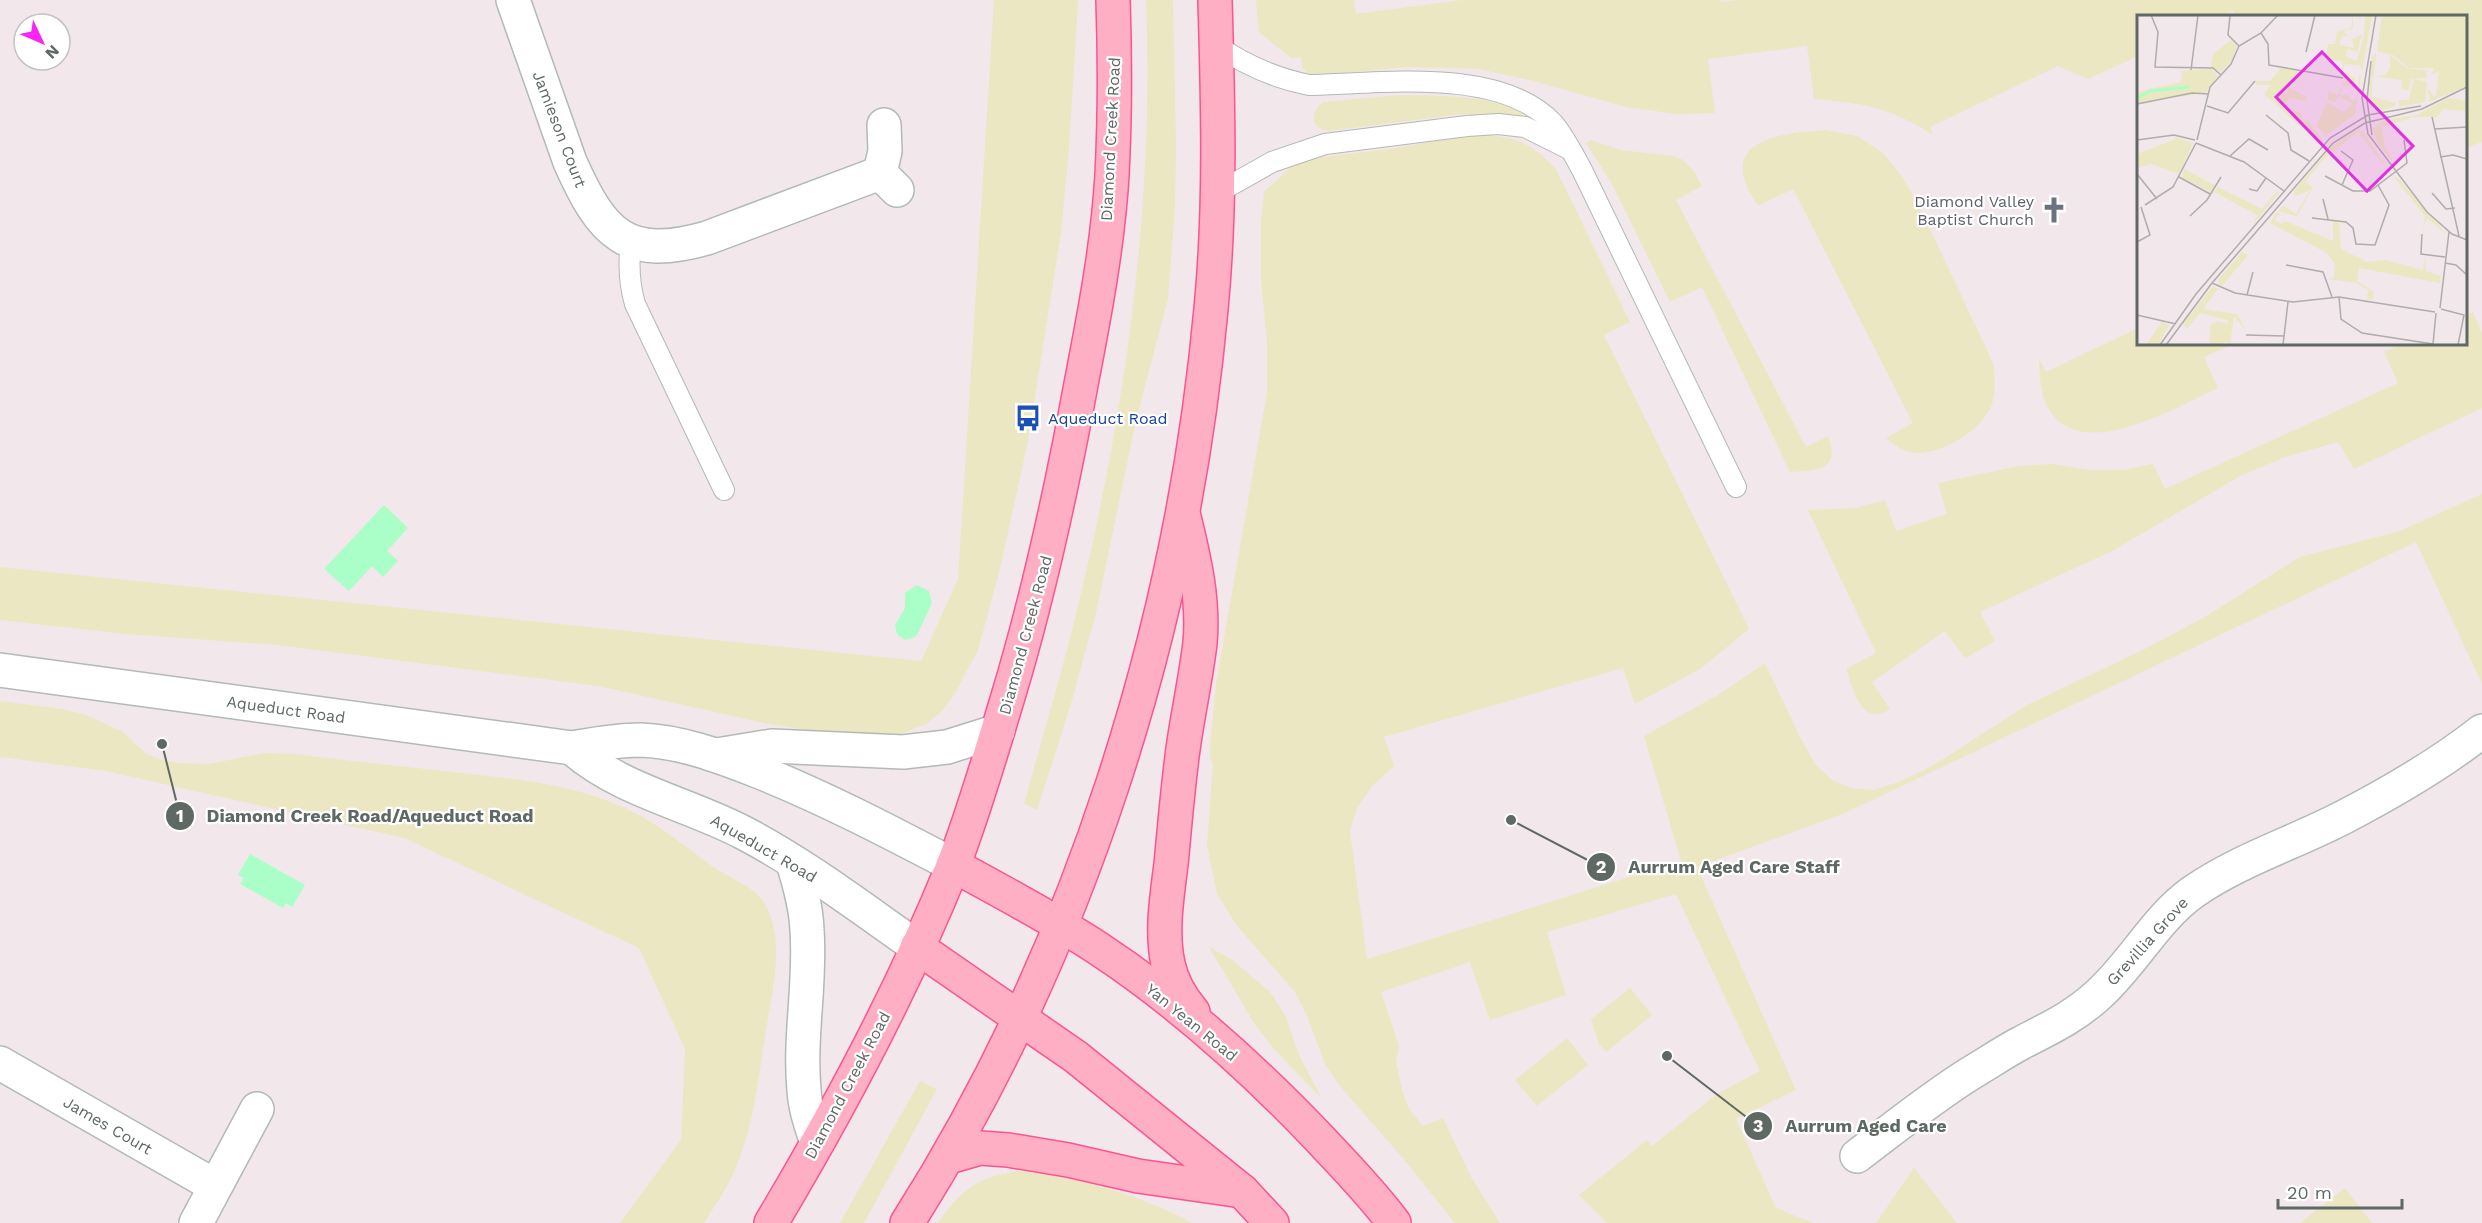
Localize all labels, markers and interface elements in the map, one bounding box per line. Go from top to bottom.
north arrow [12,12,72,72]
inset map [2137,15,2467,345]
text: N [41,41,63,63]
street label: Diamond Creek Road [1097,57,1124,221]
street label: Jamieson Court [529,68,591,190]
place label: Diamond Valley Baptist Church [1914,192,2035,229]
church icon: Diamond Valley Baptist Church [2039,195,2069,225]
bus stop icon: Aqueduct Road [1013,403,1043,433]
place label: Aqueduct Road [1048,409,1168,428]
street label: Diamond Creek Road [995,553,1056,717]
street label: Aqueduct Road [225,692,346,727]
callout: Diamond Creek Road/Aqueduct Road [165,798,546,834]
text: 1 [176,805,184,826]
text: Diamond Creek Road/Aqueduct Road [207,805,533,826]
street label: Aqueduct Road [707,810,820,887]
callout: Aurrum Aged Care Staff [1586,849,1852,885]
text: 2 [1596,856,1606,877]
text: Aurrum Aged Care Staff [1628,856,1840,877]
street label: Grevillia Grove [2103,893,2192,990]
street label: Yan Yean Road [1142,980,1241,1065]
street label: Diamond Creek Road [801,1008,894,1162]
street label: James Court [60,1092,156,1159]
callout: Aurrum Aged Care [1743,1108,1959,1144]
text: 3 [1753,1115,1763,1136]
text: Aurrum Aged Care [1785,1115,1947,1136]
scale bar [2278,1172,2402,1210]
text: 20 m [2287,1182,2332,1203]

